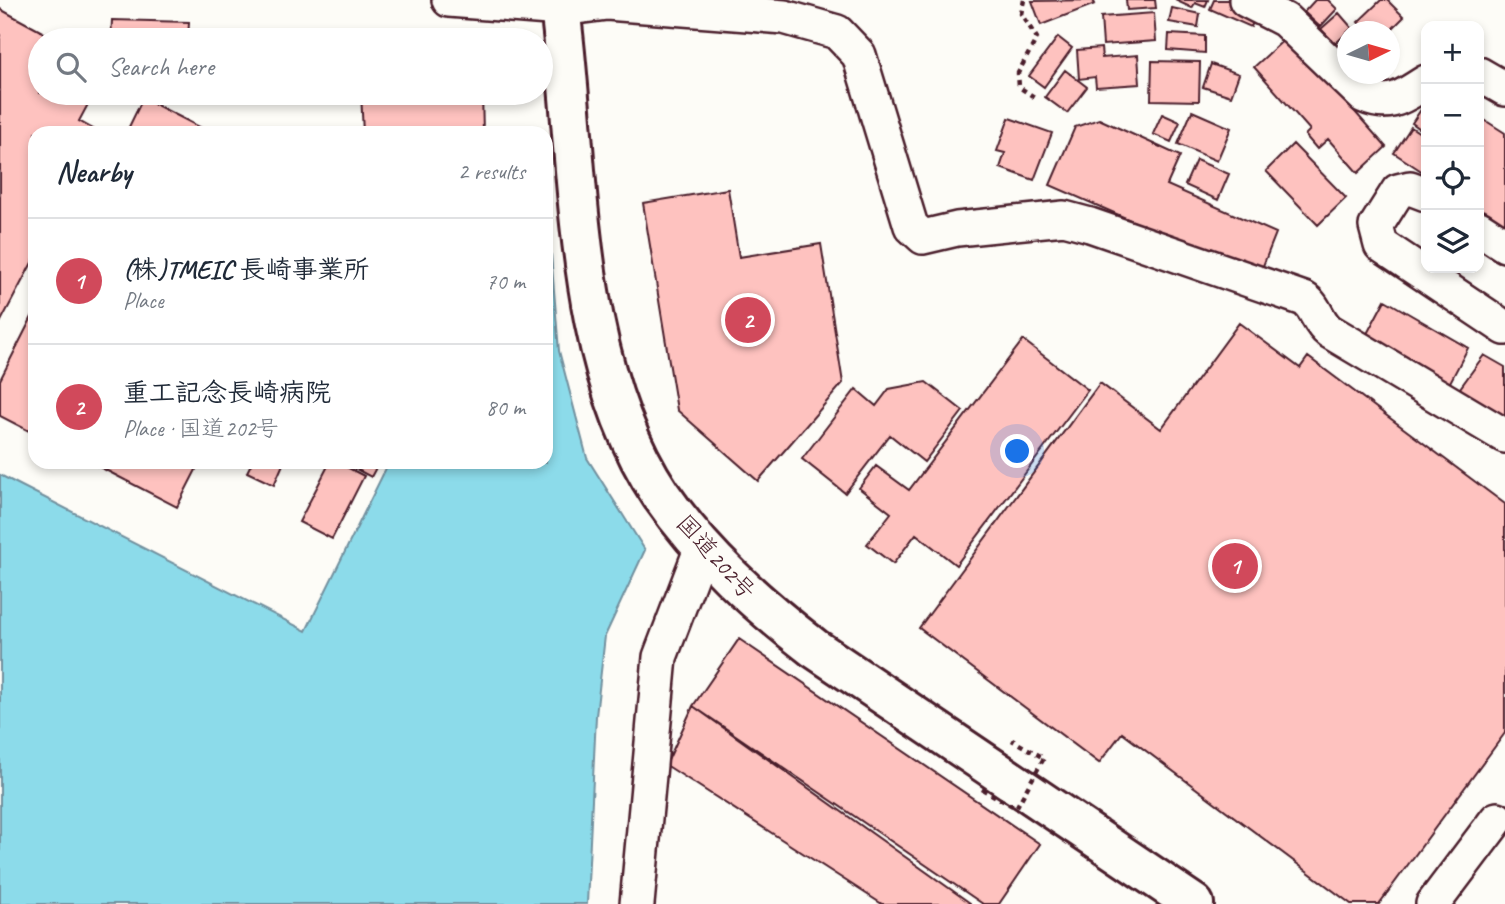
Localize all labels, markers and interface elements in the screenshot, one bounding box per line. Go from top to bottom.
north arrow [1337,21,1400,84]
map controls [1421,21,1484,273]
button: + [1421,21,1484,84]
search box [28,28,553,105]
icon: search [52,48,90,86]
text: Search here [108,50,214,83]
button: − [1421,84,1484,147]
button: locate [1421,147,1484,210]
text: Nearby [56,153,132,191]
text: 2 results [458,157,525,186]
button: layers [1421,210,1484,273]
text: (株)TMEIC 長崎事業所 [123,253,370,286]
text: 1 [74,267,84,296]
text: 70 m [486,267,525,296]
text: Place [123,286,163,315]
pin: 2 [725,294,771,346]
text: 重工記念長崎病院 [123,376,331,409]
text: 2 [74,393,84,422]
text: 80 m [486,393,525,422]
text: Place · 国道202号 [123,414,279,443]
your location [1000,434,1034,468]
street label: 国道202号 [670,508,762,606]
pin: 1 [1212,540,1258,592]

